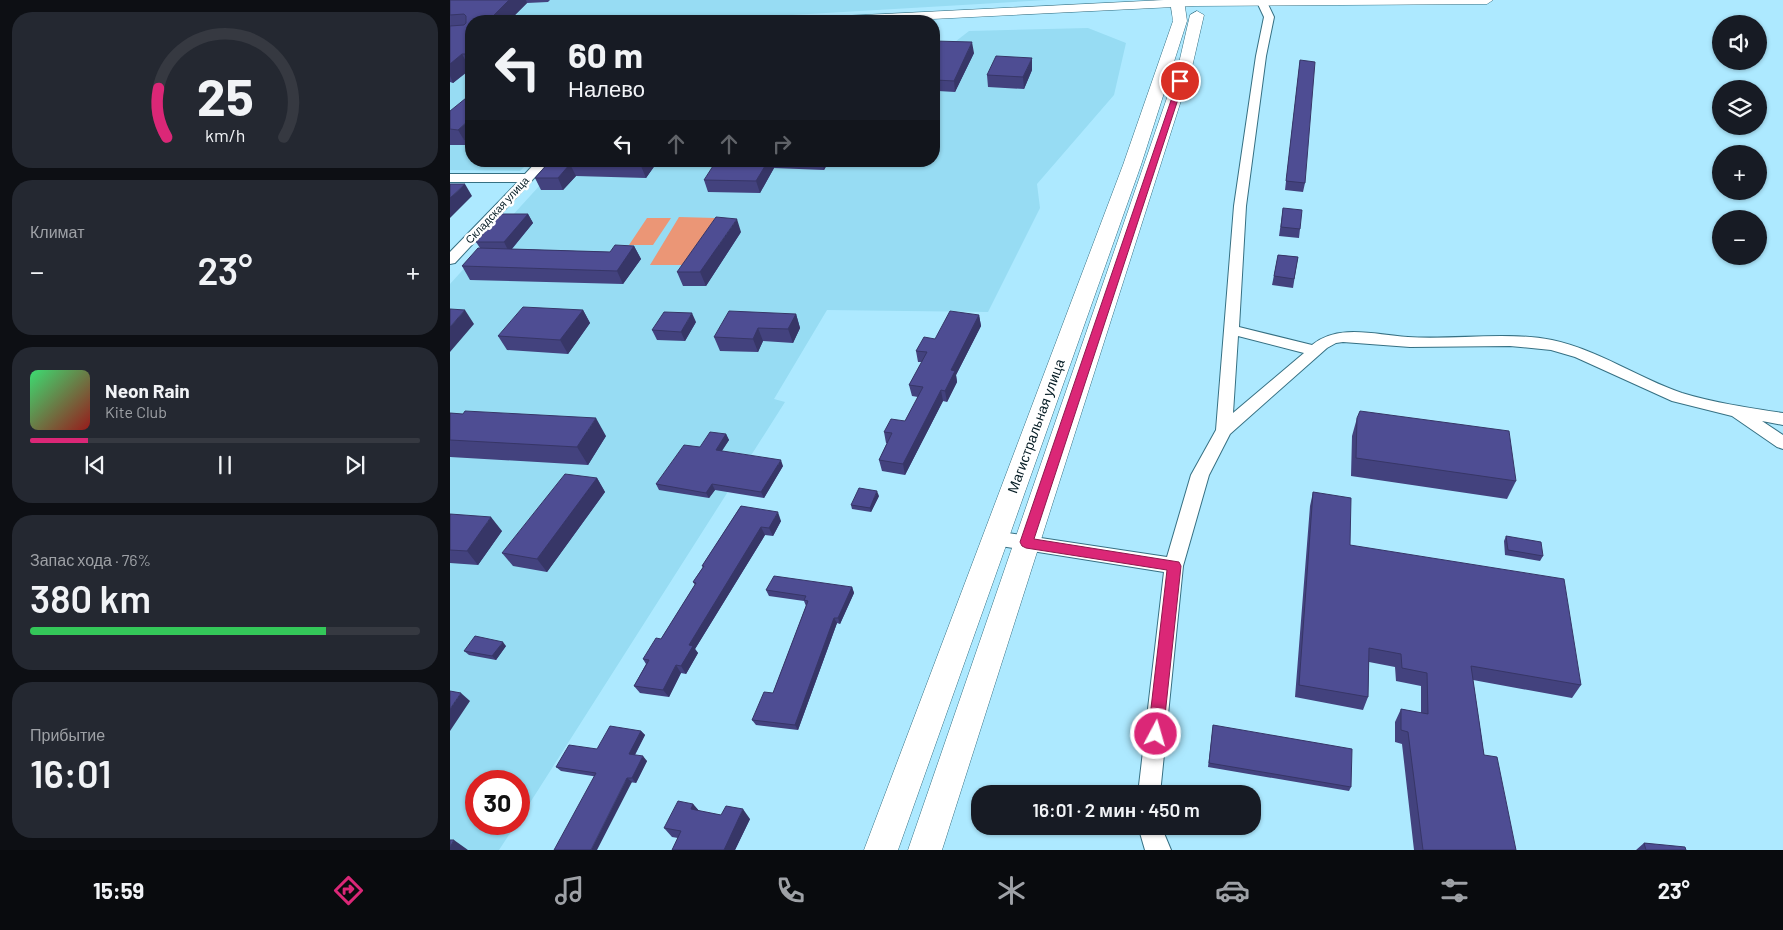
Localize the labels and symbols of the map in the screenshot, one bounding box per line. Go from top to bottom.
pin [1159,60,1201,102]
street label: Складская улица [462,173,532,246]
street label: Магистральная улица [1003,356,1068,495]
position arrow [1129,707,1181,759]
speed limit sign: 30 [465,770,530,835]

